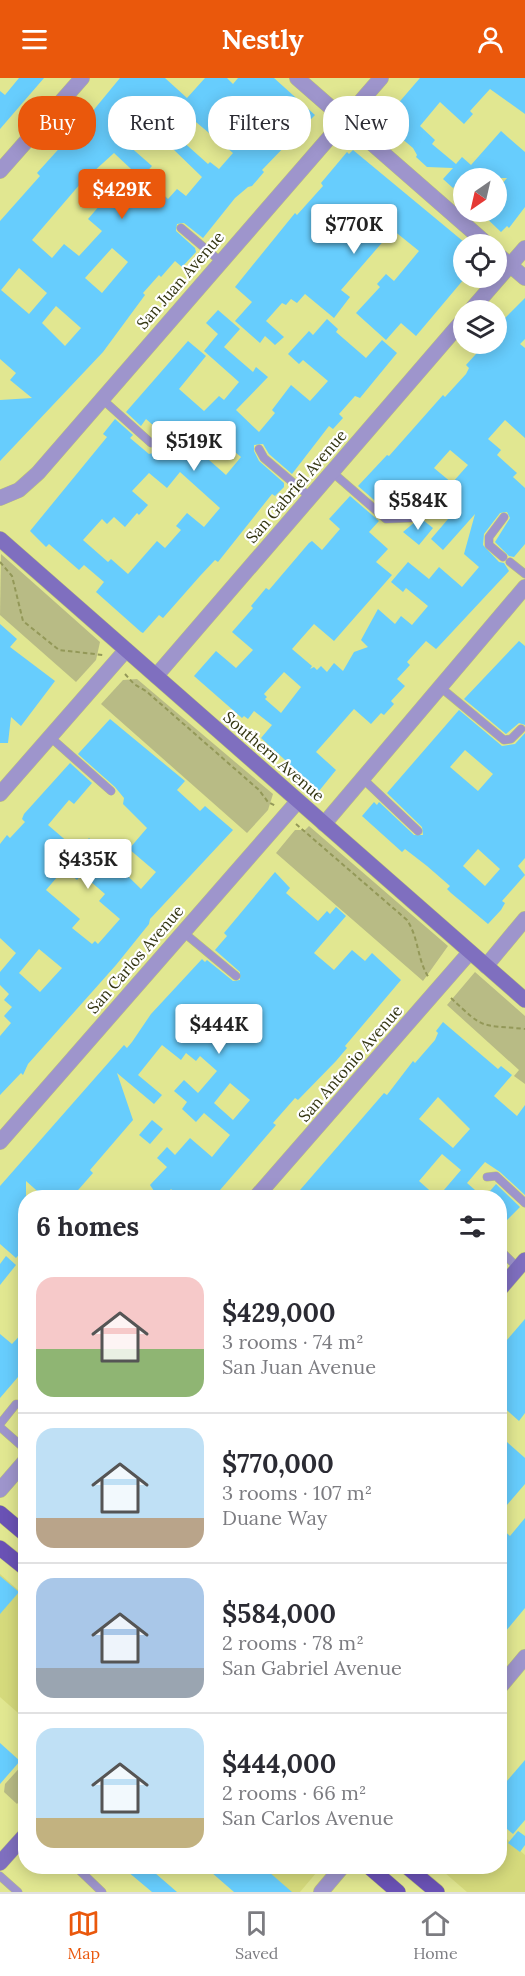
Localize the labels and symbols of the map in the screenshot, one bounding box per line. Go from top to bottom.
north arrow [453,168,507,222]
pin: $429K [80,169,164,220]
pin: $770K [312,204,396,255]
street label: San Juan Avenue [132,227,228,333]
pin: $519K [152,421,236,472]
street label: San Gabriel Avenue [241,425,351,547]
pin: $584K [376,480,460,531]
street label: Southern Avenue [219,707,329,806]
pin: $435K [46,839,130,890]
street label: San Carlos Avenue [82,900,188,1017]
street label: San Antonio Avenue [294,1000,406,1126]
pin: $444K [177,1004,261,1055]

